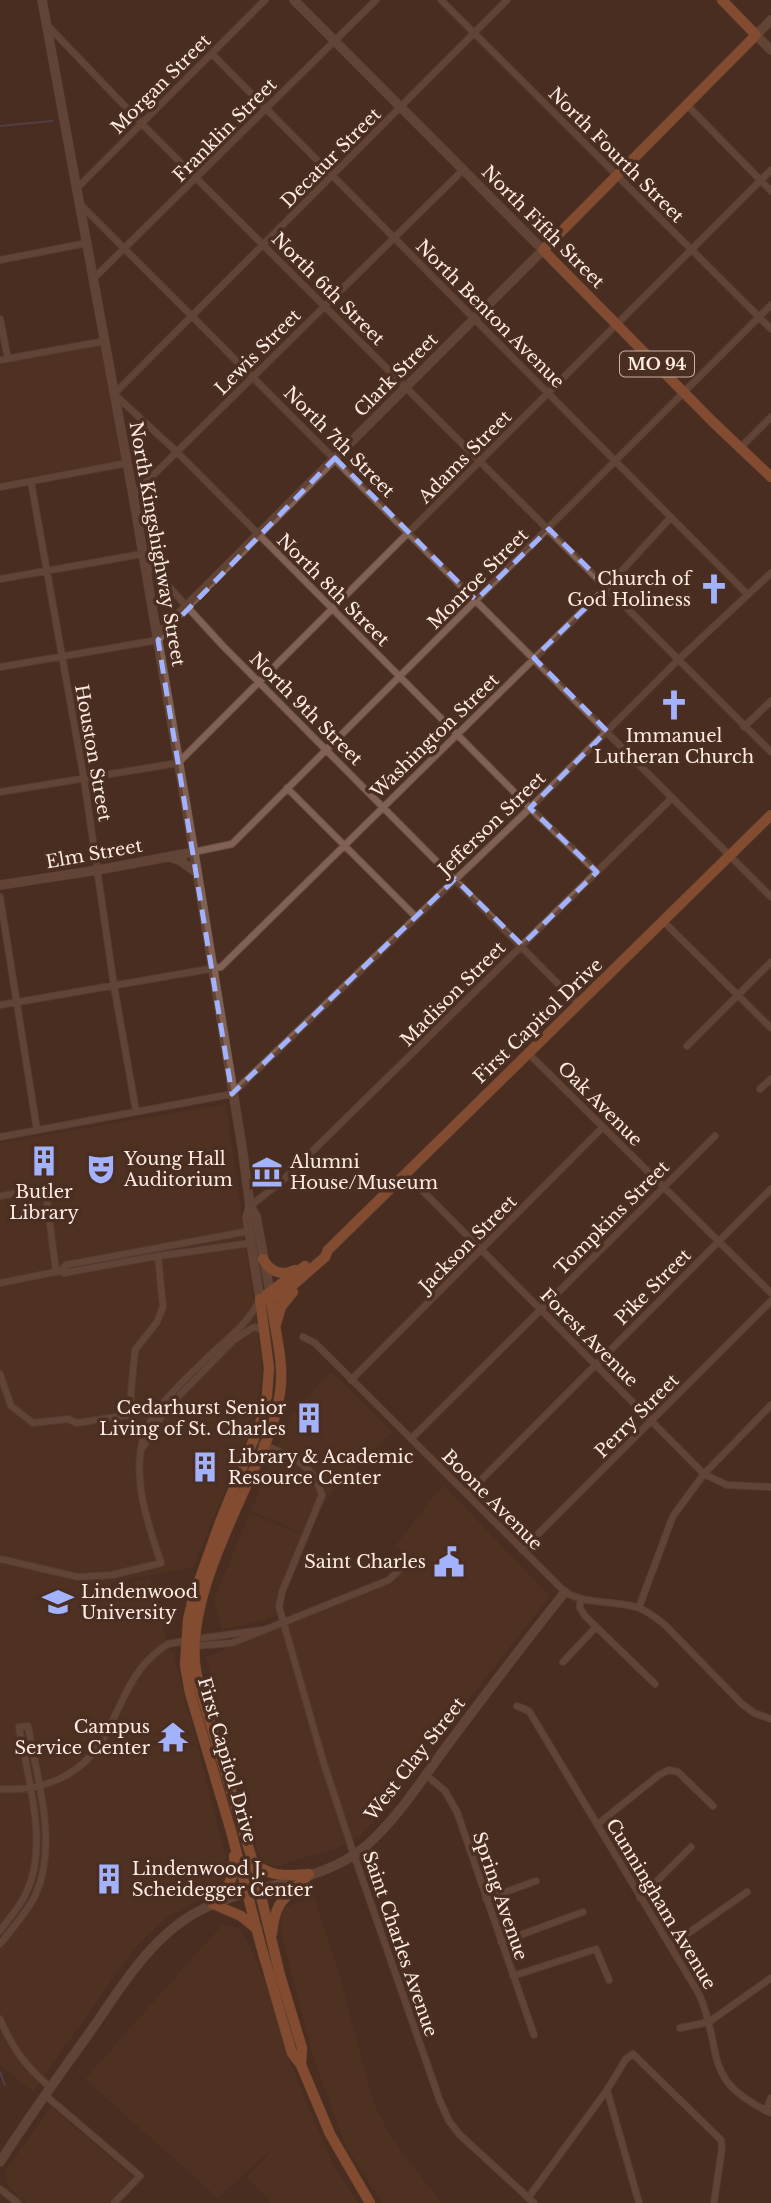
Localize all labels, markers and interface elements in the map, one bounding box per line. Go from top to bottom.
street label: Morgan Street [107,29,216,138]
street label: Franklin Street [169,73,282,186]
street label: North Fourth Street [544,83,688,227]
street label: Decatur Street [277,103,386,212]
street label: North Fifth Street [477,161,609,293]
street label: North 6th Street [267,228,389,350]
street label: North Benton Avenue [411,235,569,393]
street label: Lewis Street [211,304,306,399]
street label: Clark Street [350,329,442,421]
road number: MO 94 [620,352,694,376]
street label: North 7th Street [279,382,399,502]
street label: Adams Street [413,406,516,509]
street label: North Kingshighway Street [125,420,189,668]
street label: Monroe Street [423,524,533,634]
street label: North 8th Street [272,529,394,651]
place label: Church of God Holiness [567,568,694,611]
church icon: Church of God Holiness [697,572,731,606]
street label: North 9th Street [245,648,367,770]
street label: Washington Street [366,669,504,804]
street label: Houston Street [70,683,116,823]
church icon: Immanuel Lutheran Church [657,688,691,722]
place label: Immanuel Lutheran Church [594,725,754,768]
street label: Jefferson Street [432,767,550,882]
street label: Elm Street [44,835,144,873]
street label: Madison Street [396,937,510,1051]
street label: First Capitol Drive [469,954,607,1088]
street label: Oak Avenue [553,1057,647,1151]
building icon: Butler Library [27,1144,61,1178]
place label: Young Hall Auditorium [123,1148,233,1191]
place label: Alumni House/Museum [289,1151,438,1194]
theatre icon: Young Hall Auditorium [84,1152,118,1186]
museum icon: Alumni House/Museum [250,1155,284,1189]
street label: Tompkins Street [550,1156,674,1280]
place label: Butler Library [9,1181,79,1224]
street label: Jackson Street [413,1191,521,1299]
street label: Pike Street [610,1244,696,1330]
street label: Forest Avenue [535,1284,643,1392]
street label: Perry Street [590,1369,684,1463]
place label: Cedarhurst Senior Living of St. Charles [99,1397,286,1440]
building icon: Cedarhurst Senior Living of St. Charles [292,1401,326,1435]
street label: Boone Avenue [437,1445,547,1555]
place label: Library & Academic Resource Center [228,1446,414,1489]
building icon: Library & Academic Resource Center [188,1450,222,1484]
public building icon: Saint Charles [432,1545,466,1579]
place label: Saint Charles [304,1551,426,1573]
place label: Lindenwood University [81,1581,198,1624]
school or university icon: Lindenwood University [41,1585,75,1619]
street label: First Capitol Drive [193,1675,261,1845]
street label: West Clay Street [359,1693,470,1826]
place label: Campus Service Center [14,1716,150,1759]
temple icon: Campus Service Center [156,1720,190,1754]
street label: Cunningham Avenue [601,1815,721,1993]
street label: Spring Avenue [468,1829,532,1963]
street label: Saint Charles Avenue [358,1848,442,2040]
place label: Lindenwood J. Scheidegger Center [132,1858,313,1901]
building icon: Lindenwood J. Scheidegger Center [92,1862,126,1896]

